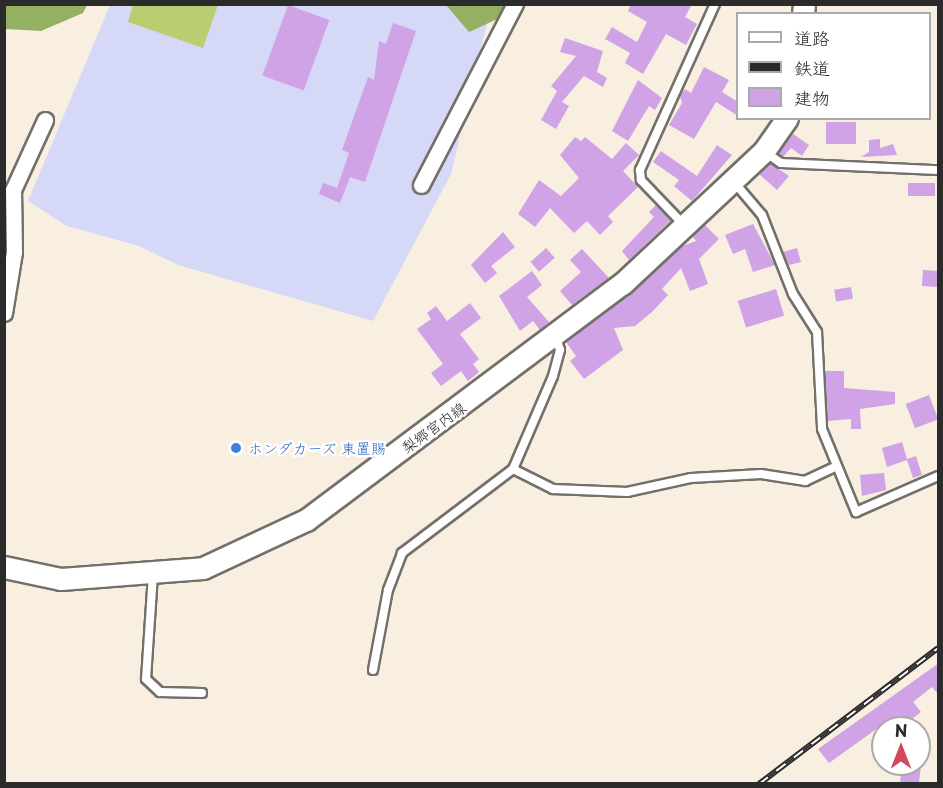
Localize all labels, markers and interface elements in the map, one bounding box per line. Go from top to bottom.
legend [736,12,931,120]
text: 道路 [794,24,830,51]
text: 鉄道 [794,54,830,81]
text: 建物 [794,84,830,111]
street label: 梨郷宮内線 [397,398,469,456]
place label: ホンダカーズ 東置賜 [248,439,388,457]
marker: ホンダカーズ 東置賜 [229,441,243,455]
north arrow [871,716,931,776]
text: N [895,718,907,742]

